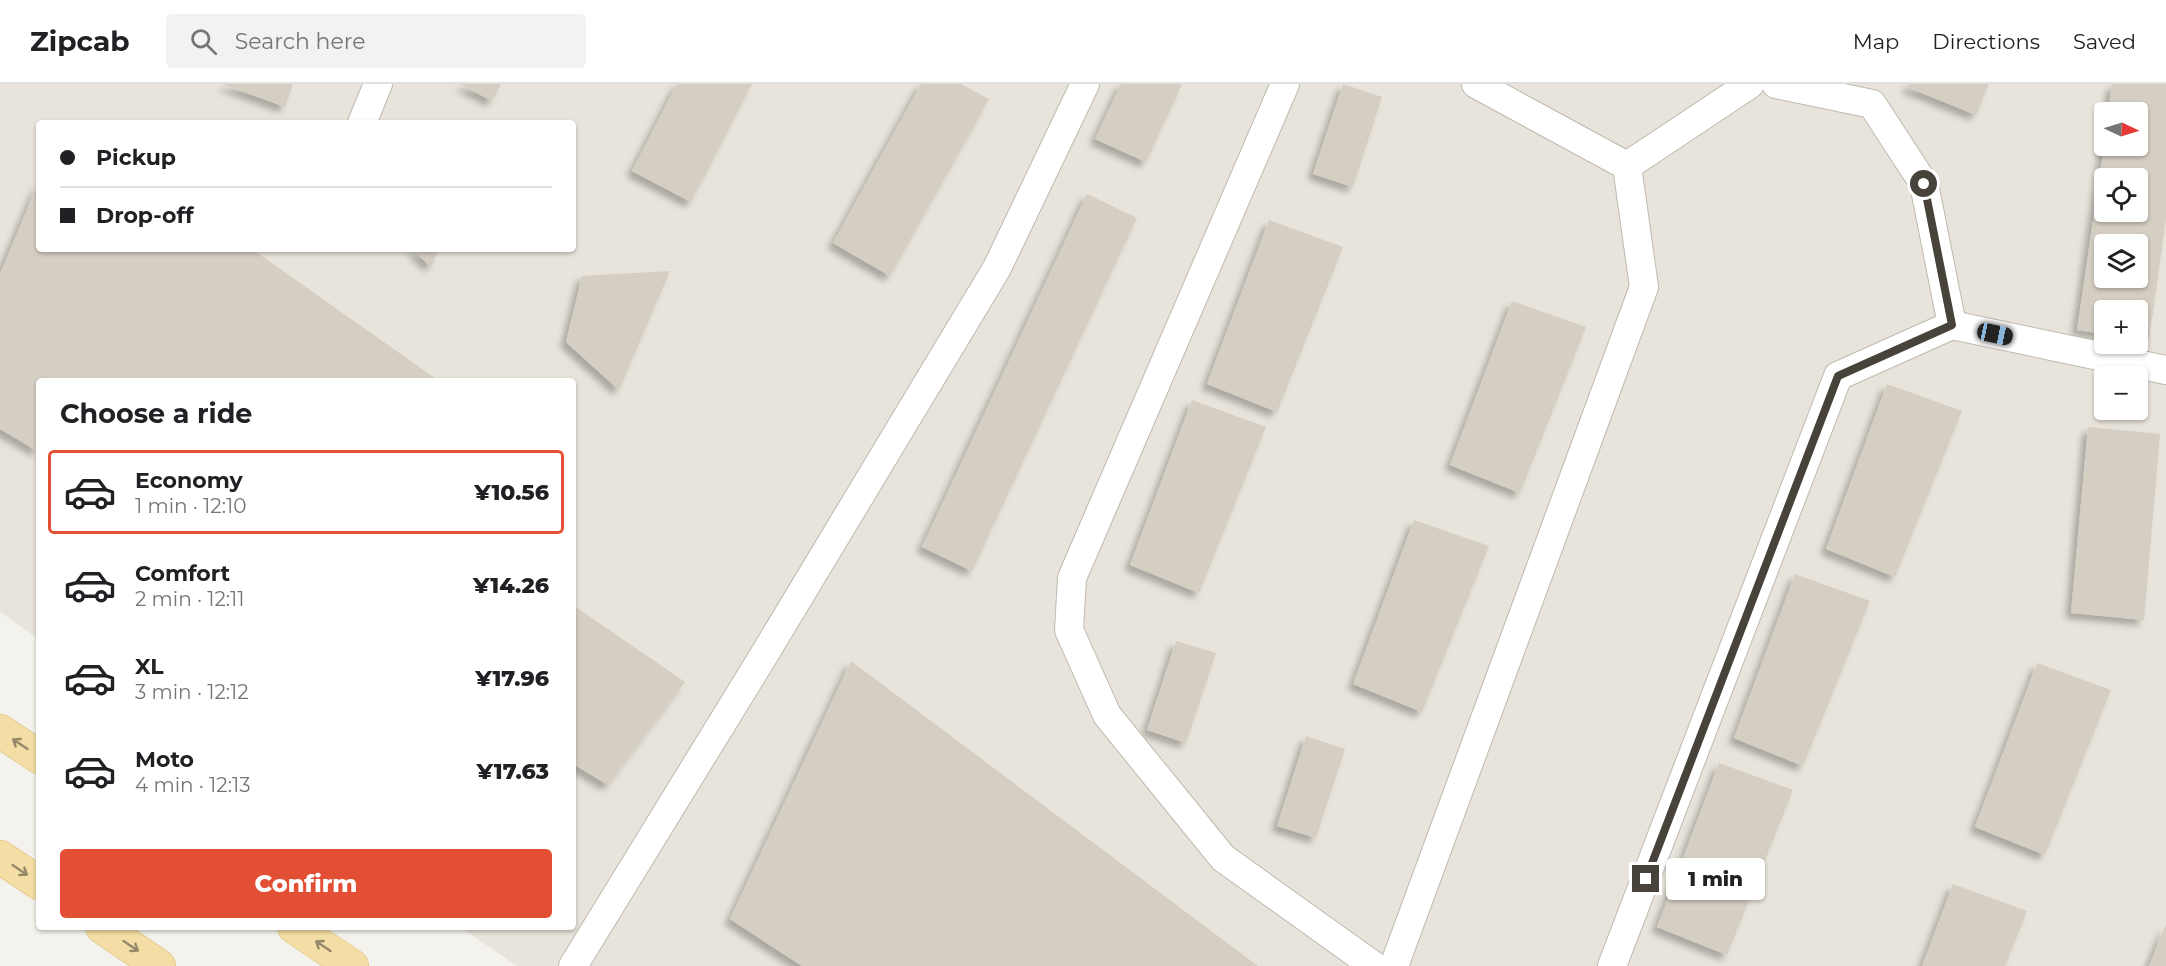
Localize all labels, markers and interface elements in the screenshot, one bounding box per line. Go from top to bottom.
search box [166,14,586,68]
text: Zipcab [30,24,130,58]
icon: search [187,25,220,58]
text: Search here [235,28,366,55]
text: Map [1853,29,1899,54]
text: Directions [1932,29,2040,54]
text: Saved [2073,29,2136,54]
north arrow [2094,102,2148,156]
map controls [2094,102,2148,420]
text: Pickup [96,144,176,171]
button: locate [2094,168,2148,222]
route start [1910,170,1937,197]
text: Drop-off [96,202,194,229]
button: layers [2094,234,2148,288]
button: + [2094,300,2148,354]
car [1976,321,2014,347]
button: − [2094,366,2148,420]
text: Choose a ride [60,397,252,430]
icon: car [63,465,117,519]
text: Economy [135,467,243,494]
text: ¥10.56 [474,479,549,506]
text: 1 min · 12:10 [135,494,246,518]
icon: car [63,558,117,612]
text: Comfort [135,560,230,587]
text: ¥14.26 [473,572,549,599]
text: 2 min · 12:11 [135,587,245,611]
icon: car [63,651,117,705]
text: XL [135,653,164,680]
text: ¥17.96 [475,665,549,692]
text: 3 min · 12:12 [135,680,249,704]
one-way arrow [12,738,28,750]
icon: car [63,744,117,798]
text: Moto [135,746,194,773]
text: ¥17.63 [477,758,549,785]
text: 4 min · 12:13 [135,773,250,797]
button: Confirm [60,849,552,918]
callout: 1 min [1667,858,1766,900]
one-way arrow [11,864,27,876]
route end [1632,865,1659,892]
text: 1 min [1688,867,1743,891]
one-way arrow [122,940,139,953]
one-way arrow [314,940,331,953]

